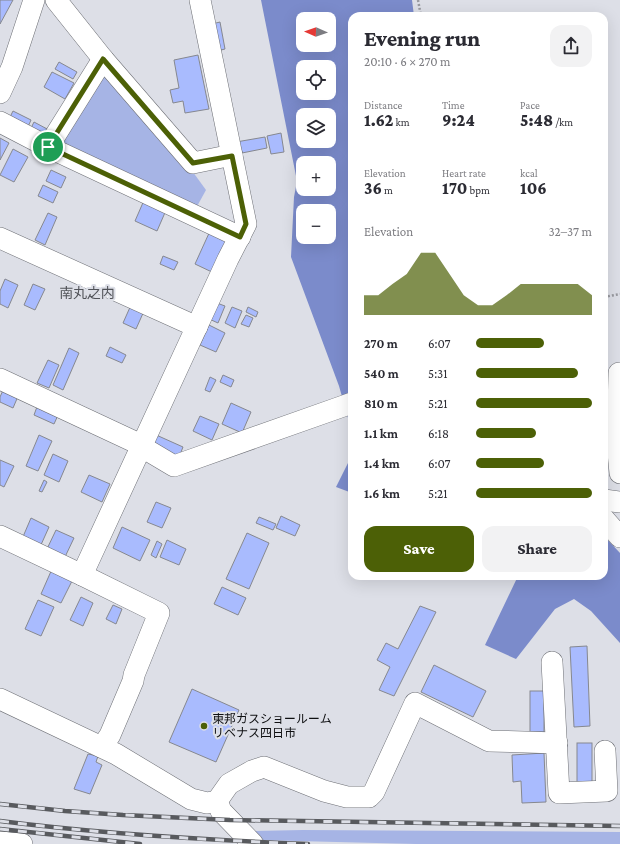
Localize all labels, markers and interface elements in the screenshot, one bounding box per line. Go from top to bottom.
north arrow [296,12,336,52]
map controls [296,12,336,244]
button: share [550,25,592,67]
text: Evening run [364,26,480,51]
text: 20:10 · 6 × 270 m [364,54,451,69]
button: locate [296,60,336,100]
text: Distance [364,99,402,111]
text: Time [442,99,465,111]
text: Pace [520,99,540,111]
button: layers [296,108,336,148]
text: 1.62 [364,111,394,130]
text: 9:24 [442,111,475,130]
text: 5:48 [520,111,553,130]
text: km [394,116,410,128]
text: /km [553,116,573,128]
pin [31,130,65,164]
icon: arrive [37,136,59,158]
button: + [296,156,336,196]
text: Elevation [364,167,406,179]
text: Heart rate [442,167,486,179]
text: kcal [520,167,538,179]
text: 36 [364,179,382,198]
text: 170 [442,179,467,198]
text: 106 [520,179,547,198]
text: m [382,184,393,196]
text: bpm [467,184,490,196]
button: − [296,204,336,244]
text: Elevation [364,224,413,239]
text: 32–37 m [548,224,592,239]
district label: 南丸之内 [59,285,115,301]
text: 270 m [364,336,398,351]
text: 6:07 [428,336,451,351]
text: 540 m [364,366,399,381]
text: 5:31 [428,366,448,381]
text: 810 m [364,396,398,411]
text: 5:21 [428,396,448,411]
text: 1.1 km [364,426,398,441]
text: 6:18 [428,426,449,441]
text: 1.4 km [364,456,400,471]
text: 6:07 [428,456,451,471]
text: 1.6 km [364,486,400,501]
text: 5:21 [428,486,448,501]
button: Save [364,526,474,572]
button: Share [482,526,592,572]
place label: 東邦ガスショールーム リベナス四日市 [212,712,332,740]
marker: 東邦ガスショールーム リベナス四日市 [199,721,209,731]

